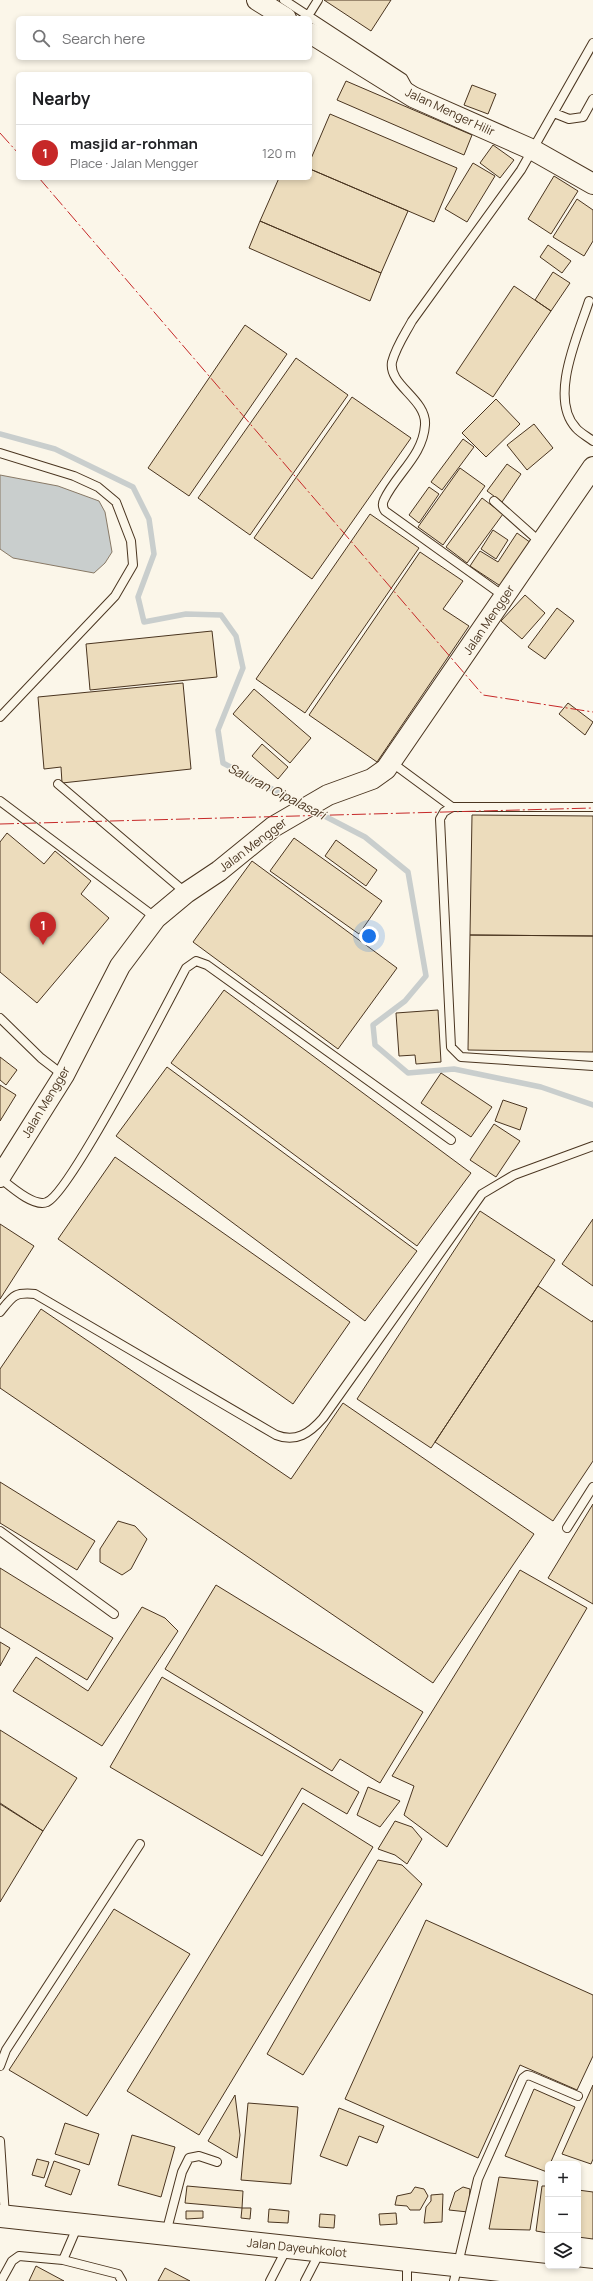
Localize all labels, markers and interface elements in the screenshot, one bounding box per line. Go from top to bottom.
search box [16,16,312,60]
icon: search [30,27,52,49]
text: Search here [62,28,145,49]
street label: Jalan Menger Hilir [403,83,498,140]
text: Nearby [32,87,90,110]
text: masjid ar-rohman [70,133,198,154]
text: 1 [42,144,48,162]
text: 120 m [262,144,296,162]
text: Place · Jalan Mengger [70,154,198,172]
street label: Jalan Mengger [459,581,519,658]
water label: Saluran Cipalasari [225,759,331,824]
street label: Jalan Mengger [215,813,291,876]
pin: 1 [30,912,56,945]
your location [359,926,379,946]
street label: Jalan Mengger [17,1062,74,1141]
map controls [545,2161,581,2269]
button: + [545,2161,581,2197]
button: − [545,2197,581,2233]
button: layers [545,2233,581,2269]
street label: Jalan Dayeuhkolot [246,2234,348,2261]

